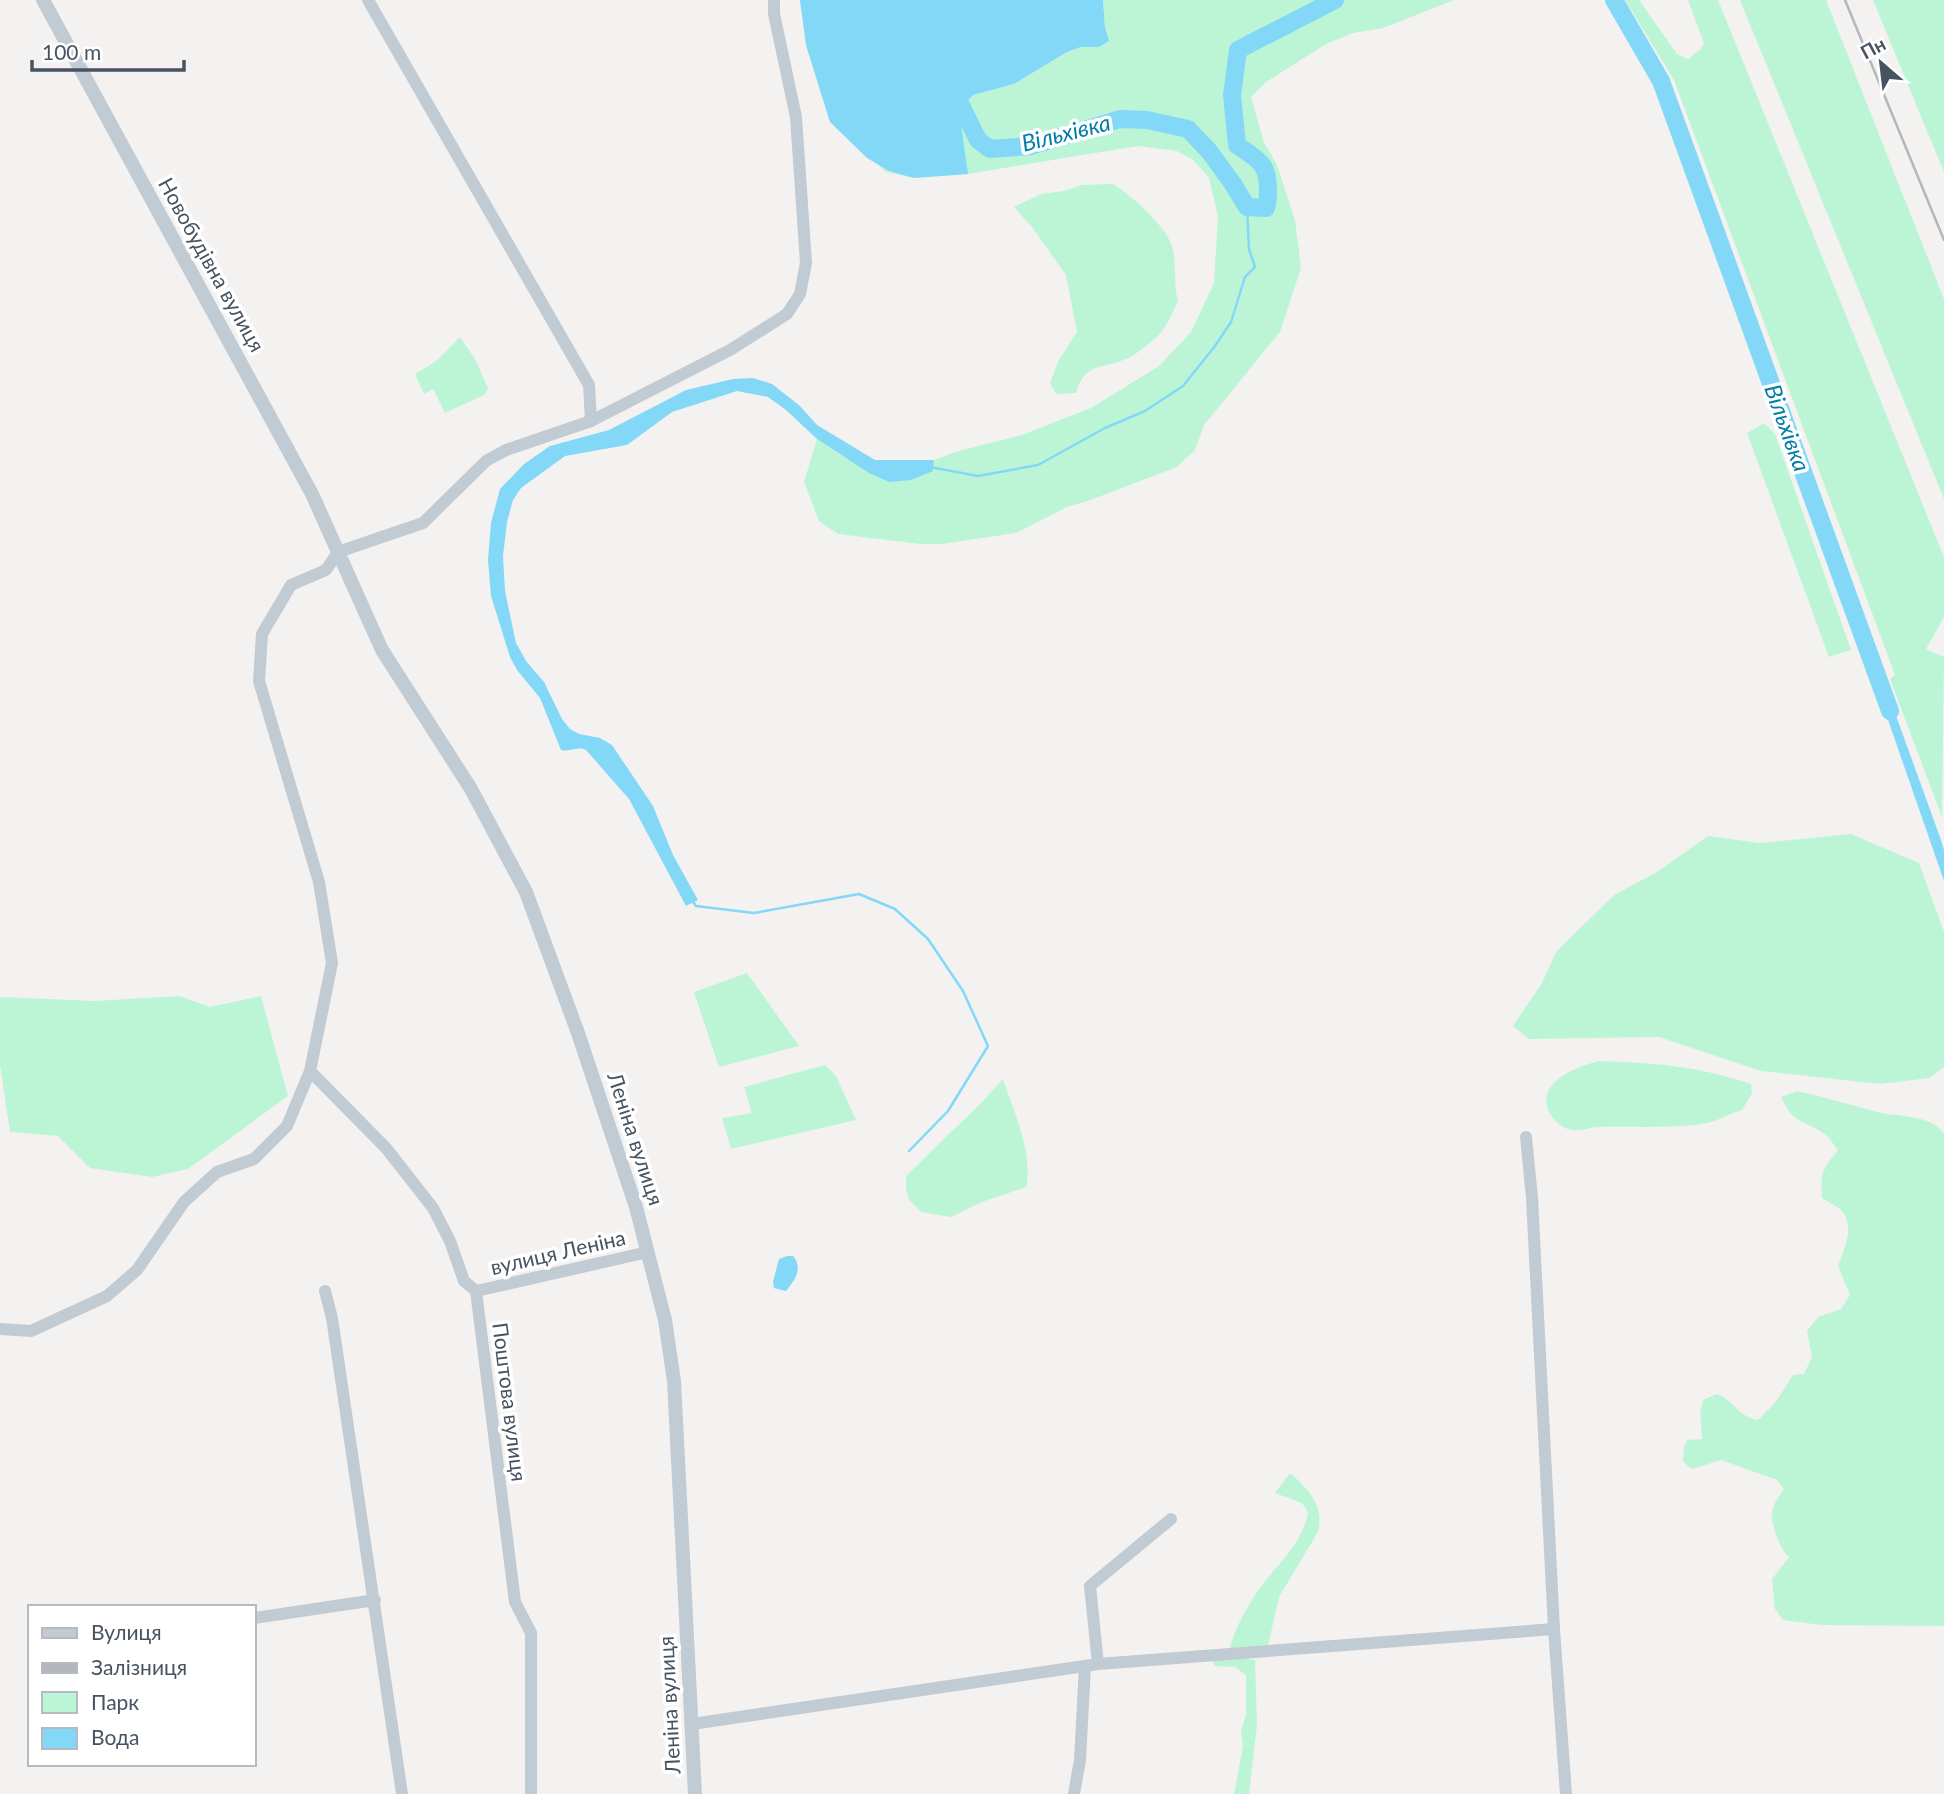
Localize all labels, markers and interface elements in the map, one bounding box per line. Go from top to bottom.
scale bar [32,28,184,72]
north arrow [1846,28,1916,98]
text: Пн [1856,32,1889,64]
text: 100 m [42,39,101,64]
water label: Вільхівка [1018,107,1113,157]
street label: Новобудівна вулиця [154,173,271,356]
water label: Вільхівка [1759,380,1817,475]
street label: Леніна вулиця [603,1068,670,1208]
street label: вулиця Леніна [488,1224,628,1279]
street label: Поштова вулиця [488,1321,533,1483]
legend [28,1605,256,1766]
text: Вулиця [91,1619,162,1644]
street label: Леніна вулиця [652,1636,685,1776]
text: Залізниця [91,1654,187,1679]
text: Парк [91,1689,139,1714]
text: Вода [91,1724,139,1749]

